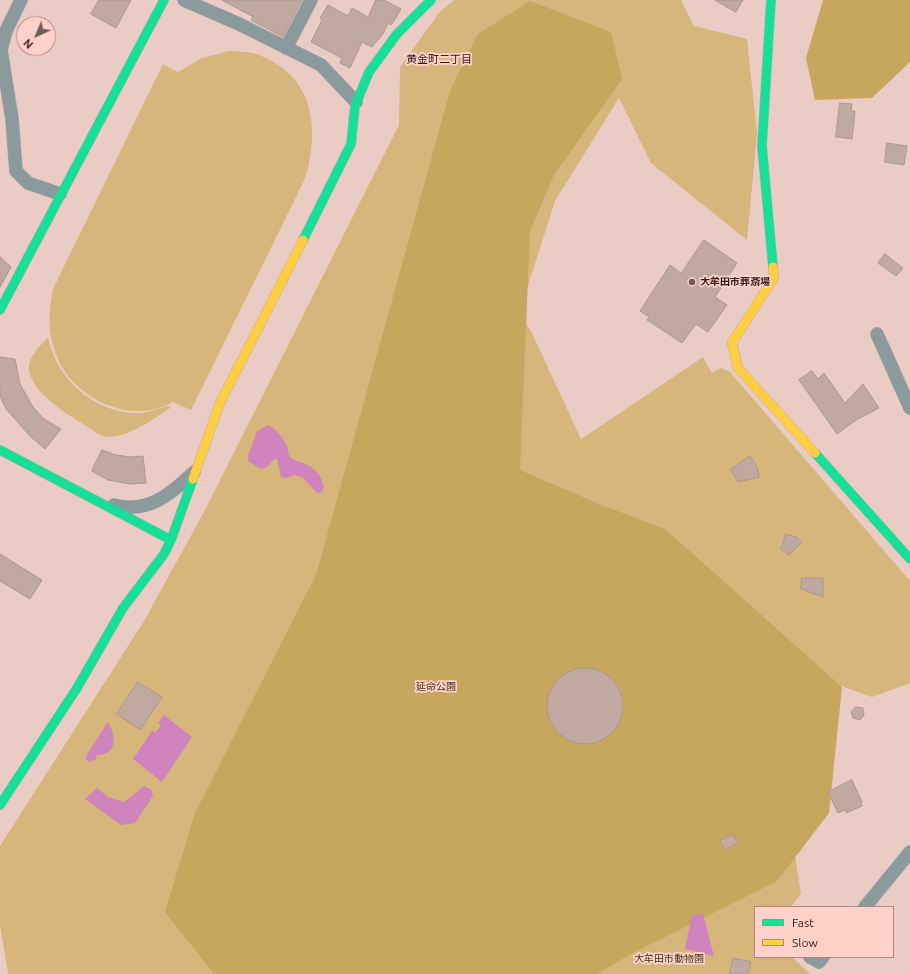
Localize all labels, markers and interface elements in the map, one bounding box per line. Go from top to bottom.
north arrow [16,16,56,56]
text: N [21,37,35,51]
district label: 黄金町二丁目 [406,52,472,66]
place label: 大牟田市葬斎場 [700,276,770,288]
marker: 大牟田市葬斎場 [687,277,697,287]
park label: 延命公園 [416,681,456,693]
legend [754,906,894,958]
text: Fast [792,916,814,929]
text: Slow [792,936,818,949]
park label: 大牟田市動物園 [634,953,704,965]

